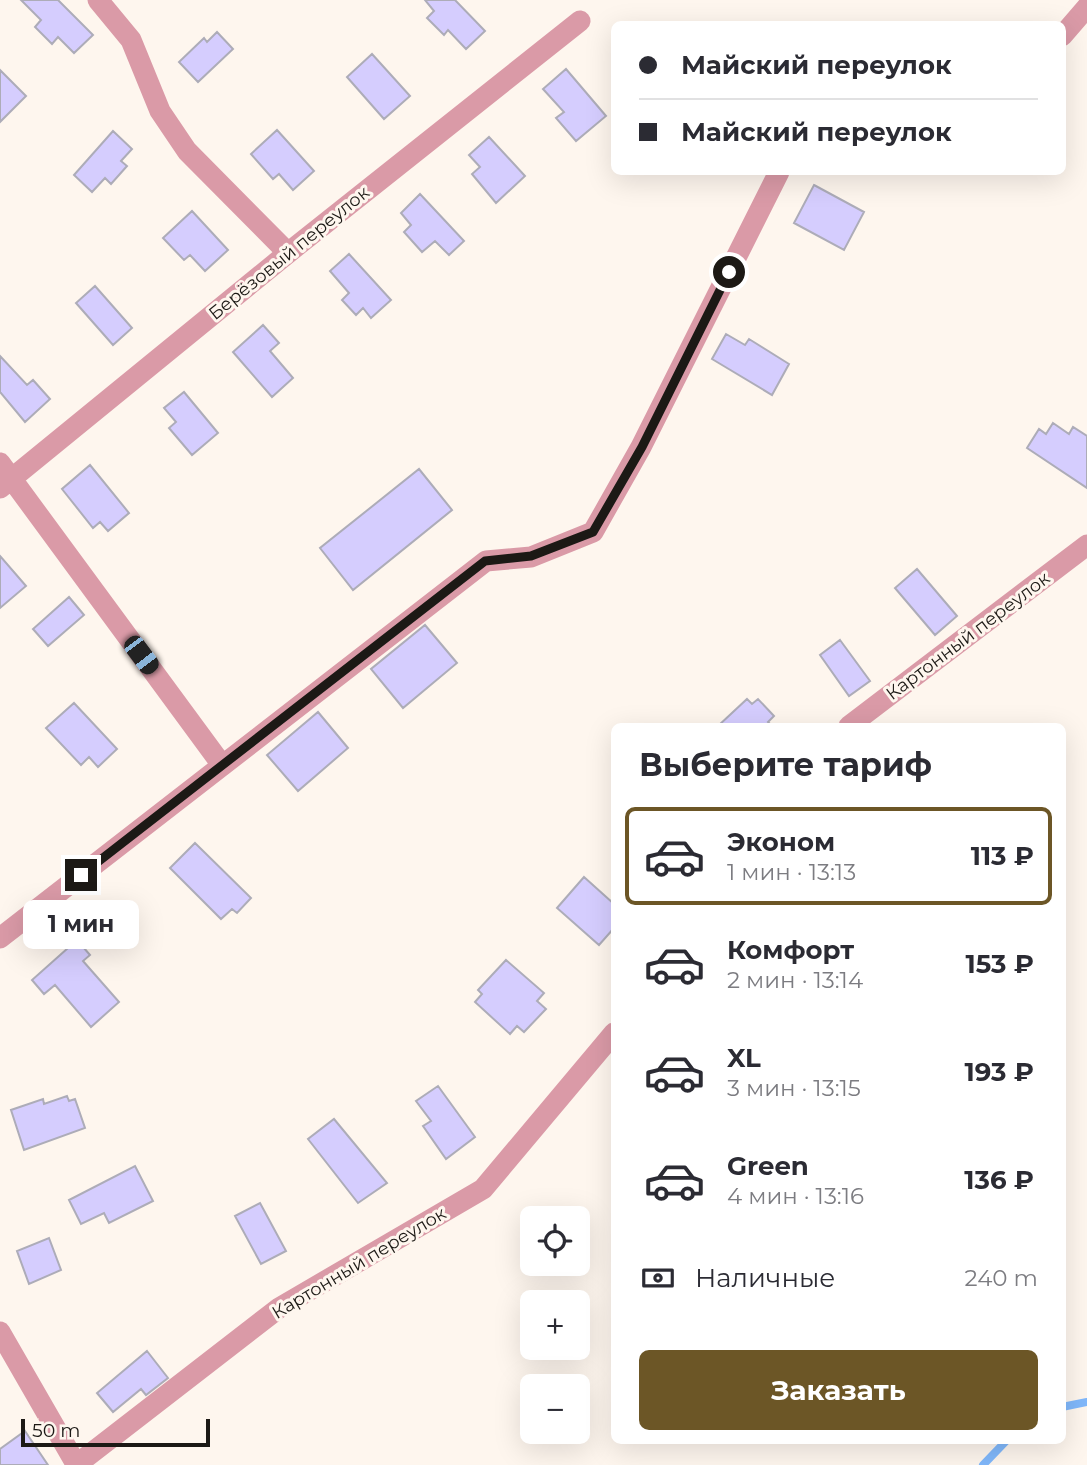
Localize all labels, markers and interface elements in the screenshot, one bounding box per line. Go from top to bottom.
text: Майский переулок [681,49,952,81]
text: Майский переулок [681,116,952,148]
street label: Берёзовый переулок [204,181,374,325]
route start [713,256,745,288]
street label: Картонный переулок [882,567,1055,705]
car [120,632,163,678]
text: Выберите тариф [639,745,932,784]
icon: car [643,825,706,888]
text: Эконом [727,826,835,858]
text: 113 ₽ [971,840,1034,872]
text: 1 мин · 13:13 [727,858,856,886]
route end [65,859,97,891]
callout: 1 мин [23,900,139,948]
text: 1 мин [48,910,114,938]
icon: car [643,933,706,996]
text: Комфорт [727,934,854,966]
text: 153 ₽ [966,948,1034,980]
text: 2 мин · 13:14 [727,966,863,994]
icon: car [643,1041,706,1104]
text: XL [727,1042,761,1074]
text: 193 ₽ [965,1056,1034,1088]
text: 3 мин · 13:15 [727,1074,861,1102]
icon: car [643,1149,706,1212]
text: Green [727,1150,809,1182]
text: 136 ₽ [964,1164,1034,1196]
text: 4 мин · 13:16 [727,1182,864,1210]
street label: Картонный переулок [268,1202,451,1324]
map controls [520,1206,590,1444]
button: locate [520,1206,590,1276]
icon: cash [639,1259,677,1297]
text: Наличные [695,1262,835,1294]
text: 240 m [965,1264,1038,1292]
button: + [520,1290,590,1360]
button: Заказать [639,1350,1038,1430]
button: − [520,1374,590,1444]
scale bar [21,1416,210,1448]
text: 50 m [32,1419,80,1442]

